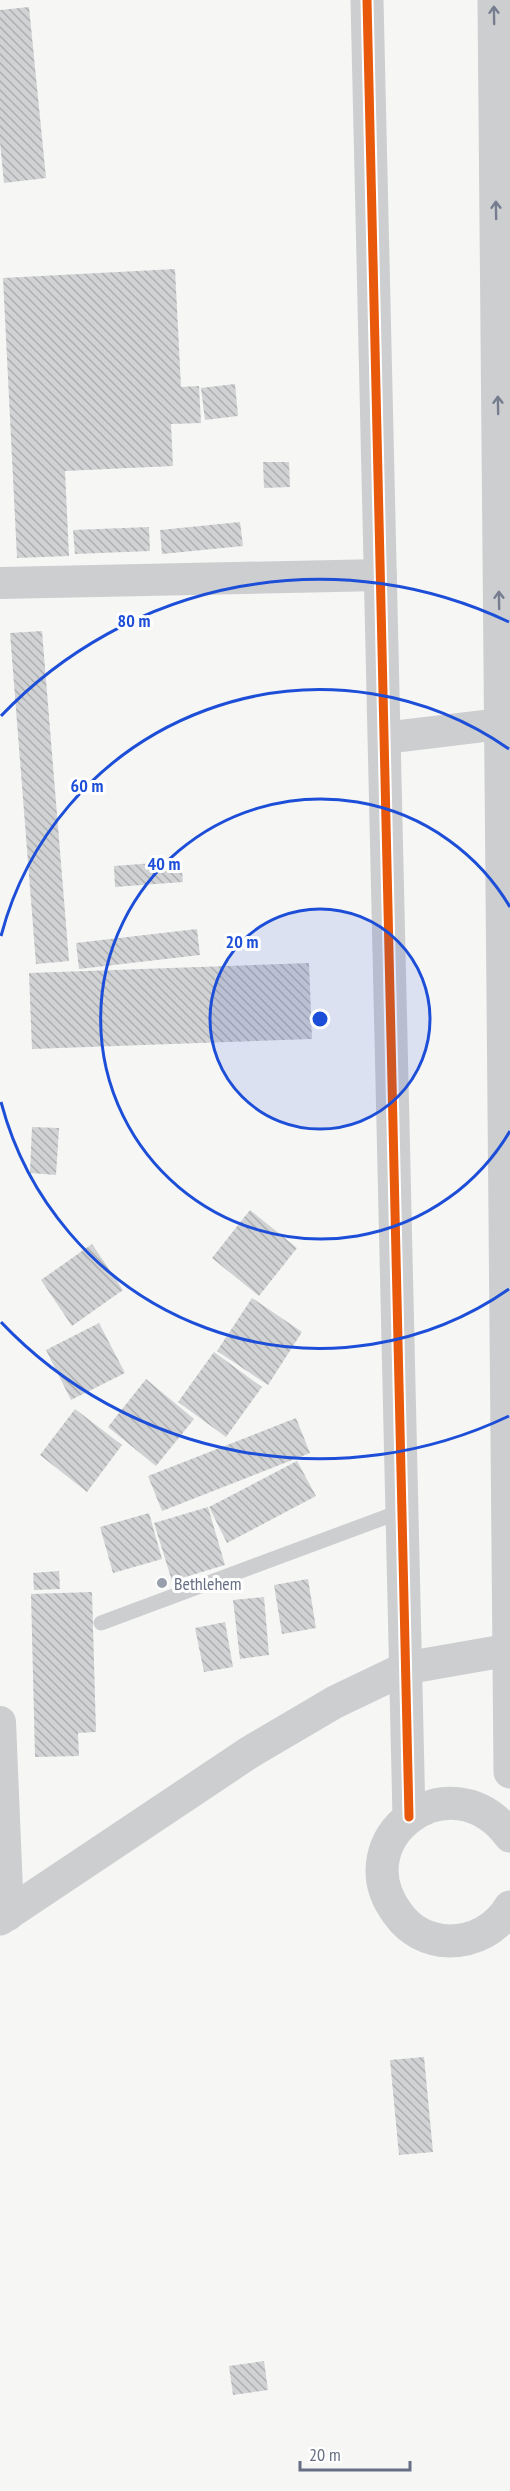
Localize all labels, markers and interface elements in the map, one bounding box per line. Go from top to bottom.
one-way arrow [488,6,500,26]
one-way arrow [490,201,502,221]
one-way arrow [492,396,503,416]
one-way arrow [493,591,505,611]
text: 80 m [118,609,150,632]
text: 60 m [71,774,103,797]
text: 40 m [148,852,180,875]
text: 20 m [226,930,258,953]
centre of rings [310,1009,330,1029]
place label: Bethlehem [174,1572,241,1595]
marker: Bethlehem [155,1576,169,1590]
scale bar [300,2434,410,2472]
text: 20 m [309,2443,341,2466]

